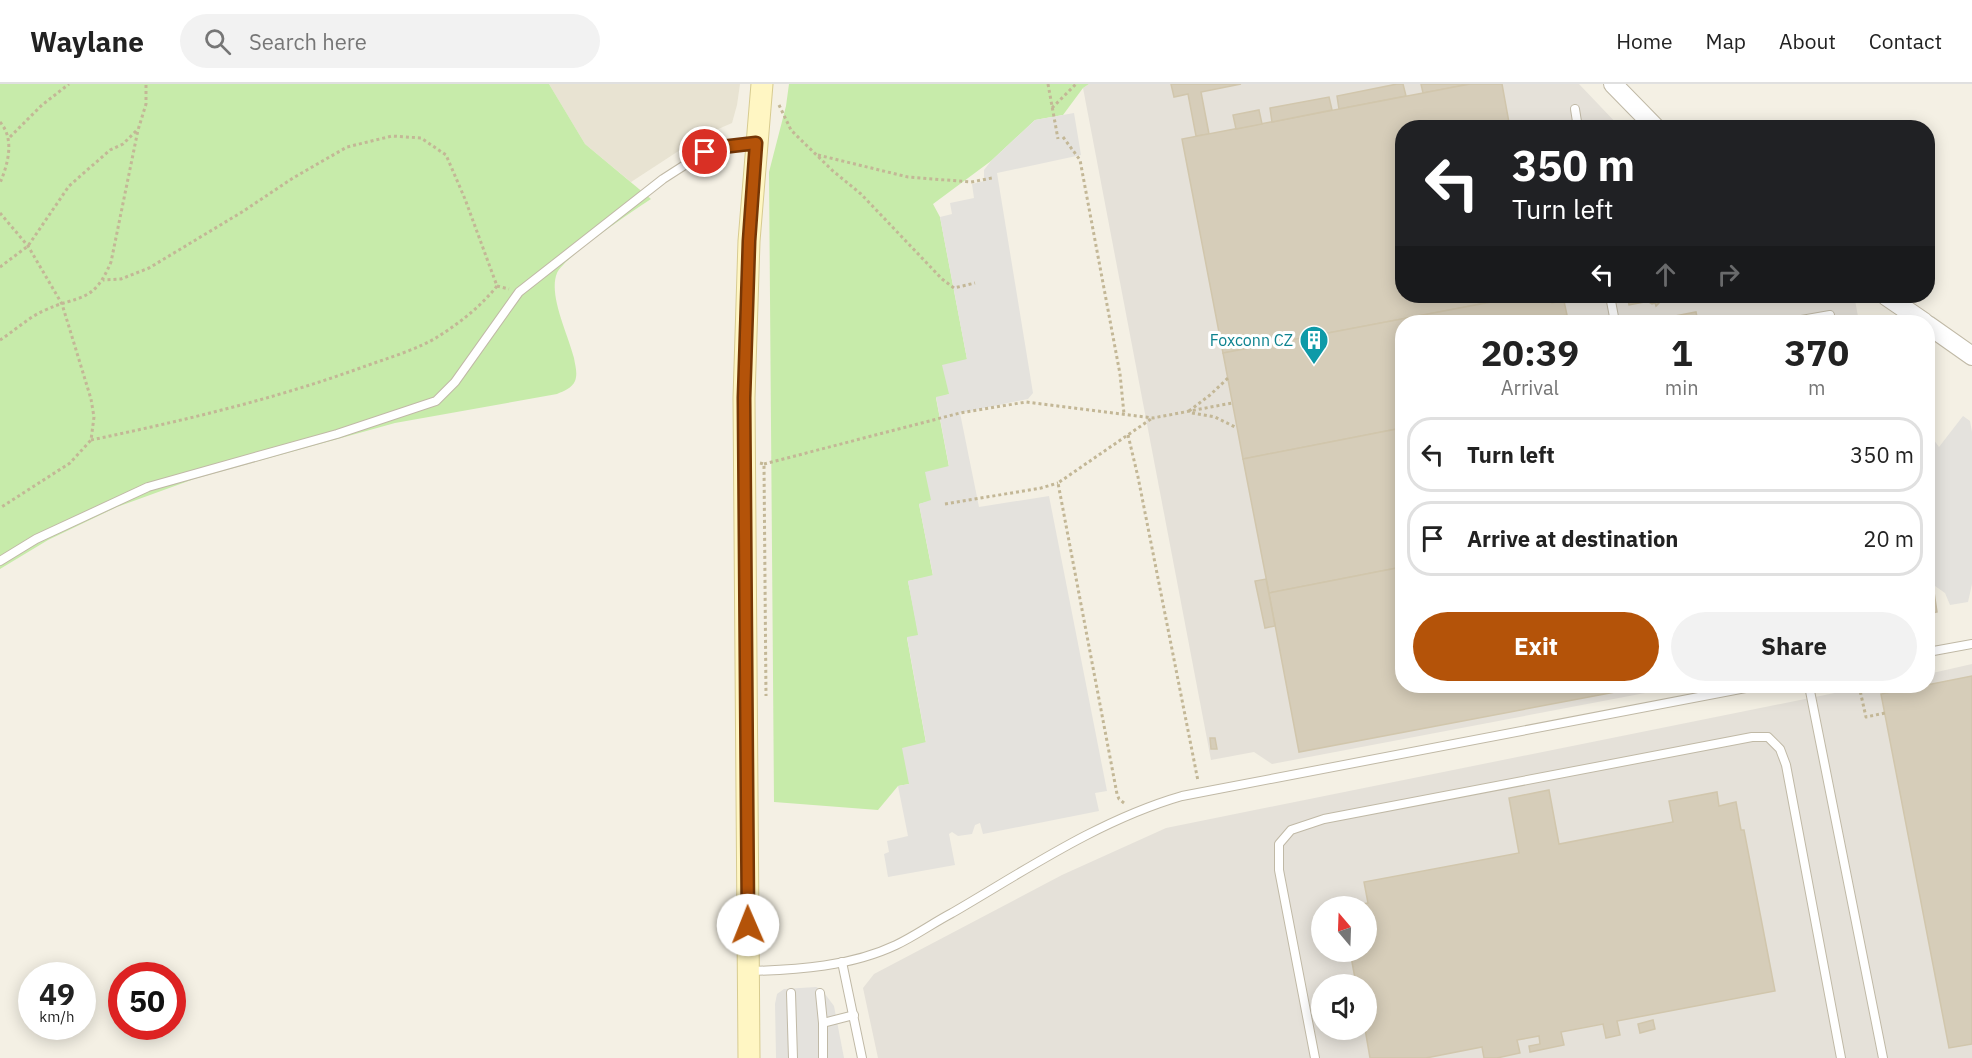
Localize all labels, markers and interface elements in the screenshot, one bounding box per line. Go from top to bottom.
search box [180,14,600,68]
text: Waylane [30,23,144,60]
icon: search [201,25,234,58]
text: Search here [249,27,367,56]
text: Home [1616,27,1673,55]
text: Map [1706,27,1746,55]
text: About [1779,27,1836,55]
text: Contact [1869,27,1942,55]
pin [679,126,730,177]
icon: arrive [688,135,721,168]
text: 350 m [1512,138,1635,193]
icon: left [1413,144,1491,222]
text: Turn left [1512,191,1613,226]
icon: left [1586,258,1619,291]
icon: ahead [1649,258,1682,291]
icon: right [1712,258,1745,291]
building icon: Foxconn CZ [1298,324,1330,366]
text: 20:39 [1481,329,1579,376]
text: 1 [1671,329,1693,376]
text: 370 [1784,329,1849,376]
place label: Foxconn CZ [1210,330,1293,350]
text: Arrival [1501,374,1559,401]
text: min [1665,374,1699,401]
text: m [1808,374,1826,401]
icon: left [1416,438,1449,471]
text: Turn left [1467,440,1555,469]
text: 350 m [1850,440,1914,469]
icon: arrive [1416,522,1449,555]
text: Arrive at destination [1467,524,1678,553]
text: 20 m [1863,524,1914,553]
button: Exit [1413,612,1659,681]
button: Share [1671,612,1917,681]
position arrow [716,893,780,957]
north arrow [1311,896,1377,962]
map controls [1311,896,1377,1040]
speed limit sign: 50 [108,962,186,1040]
text: 49 [39,974,75,1013]
button: sound [1311,974,1377,1040]
text: km/h [39,1007,75,1026]

